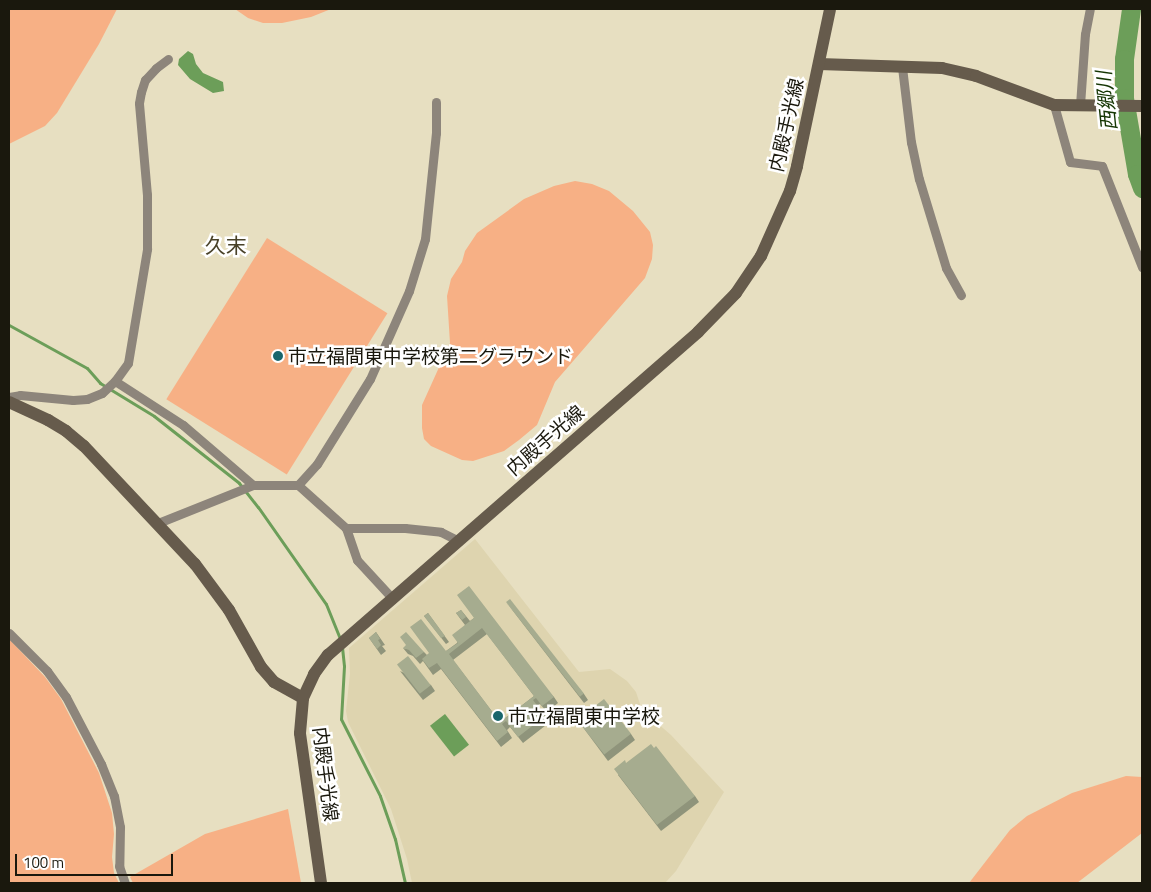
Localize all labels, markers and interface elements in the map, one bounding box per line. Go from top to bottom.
water label: 西郷川 [1091,70,1121,132]
street label: 内殿手光線 [764,76,808,174]
district label: 久末 [205,232,247,258]
place label: 市立福間東中学校第二グラウンド [288,345,573,367]
marker: 市立福間東中学校第二グラウンド [272,350,284,362]
street label: 内殿手光線 [502,400,588,480]
place label: 市立福間東中学校 [508,705,660,727]
marker: 市立福間東中学校 [492,710,504,722]
street label: 内殿手光線 [309,725,343,823]
scale bar [18,844,175,876]
text: 100 m [23,851,64,874]

